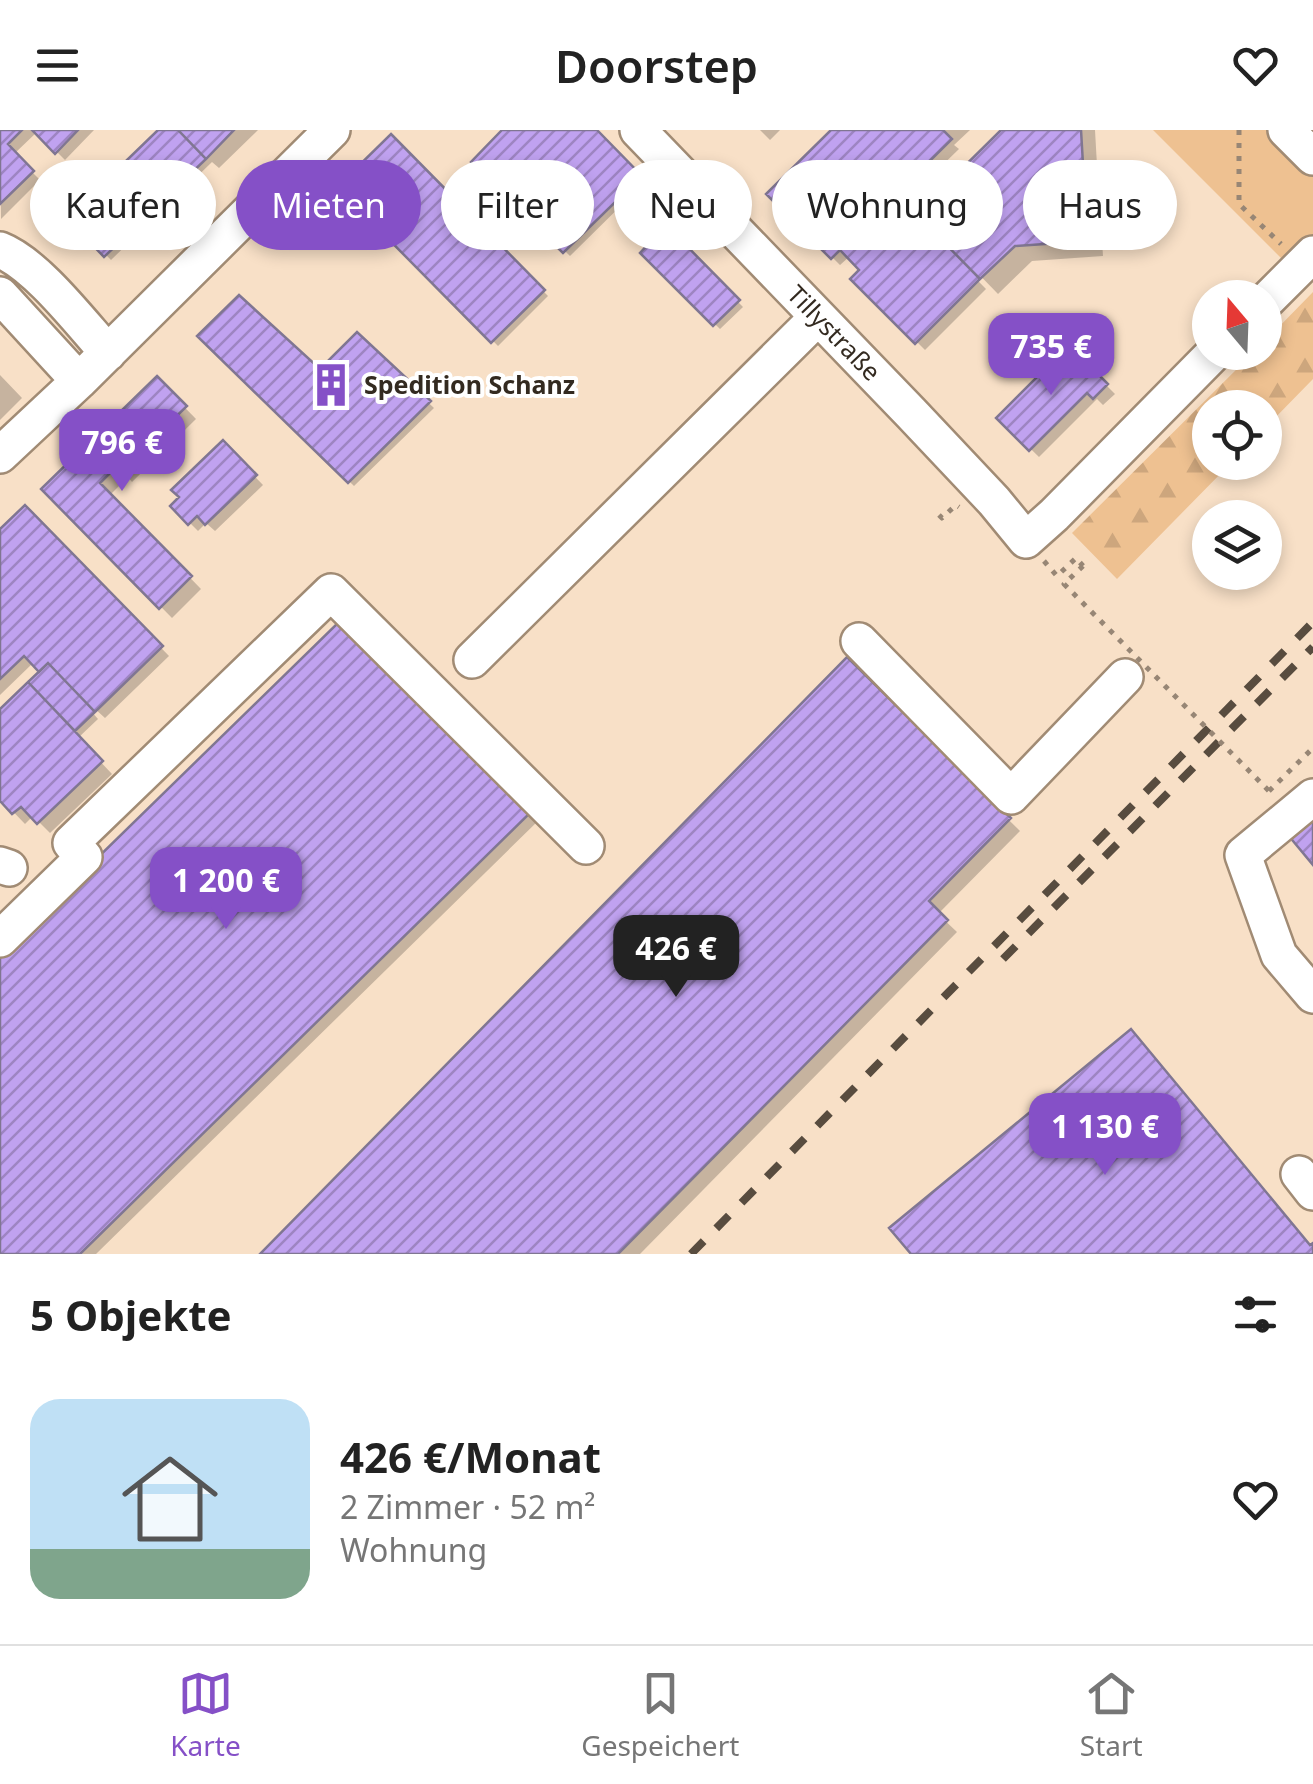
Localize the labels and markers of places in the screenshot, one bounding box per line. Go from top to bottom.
pin: 735 € [981,313,1121,398]
building icon: Spedition Schanz [307,361,355,409]
place label: Spedition Schanz [364,367,575,401]
pin: 796 € [52,409,192,494]
pin: 1 200 € [134,847,318,932]
pin: 426 € [606,915,746,1000]
pin: 1 130 € [1013,1093,1197,1178]

